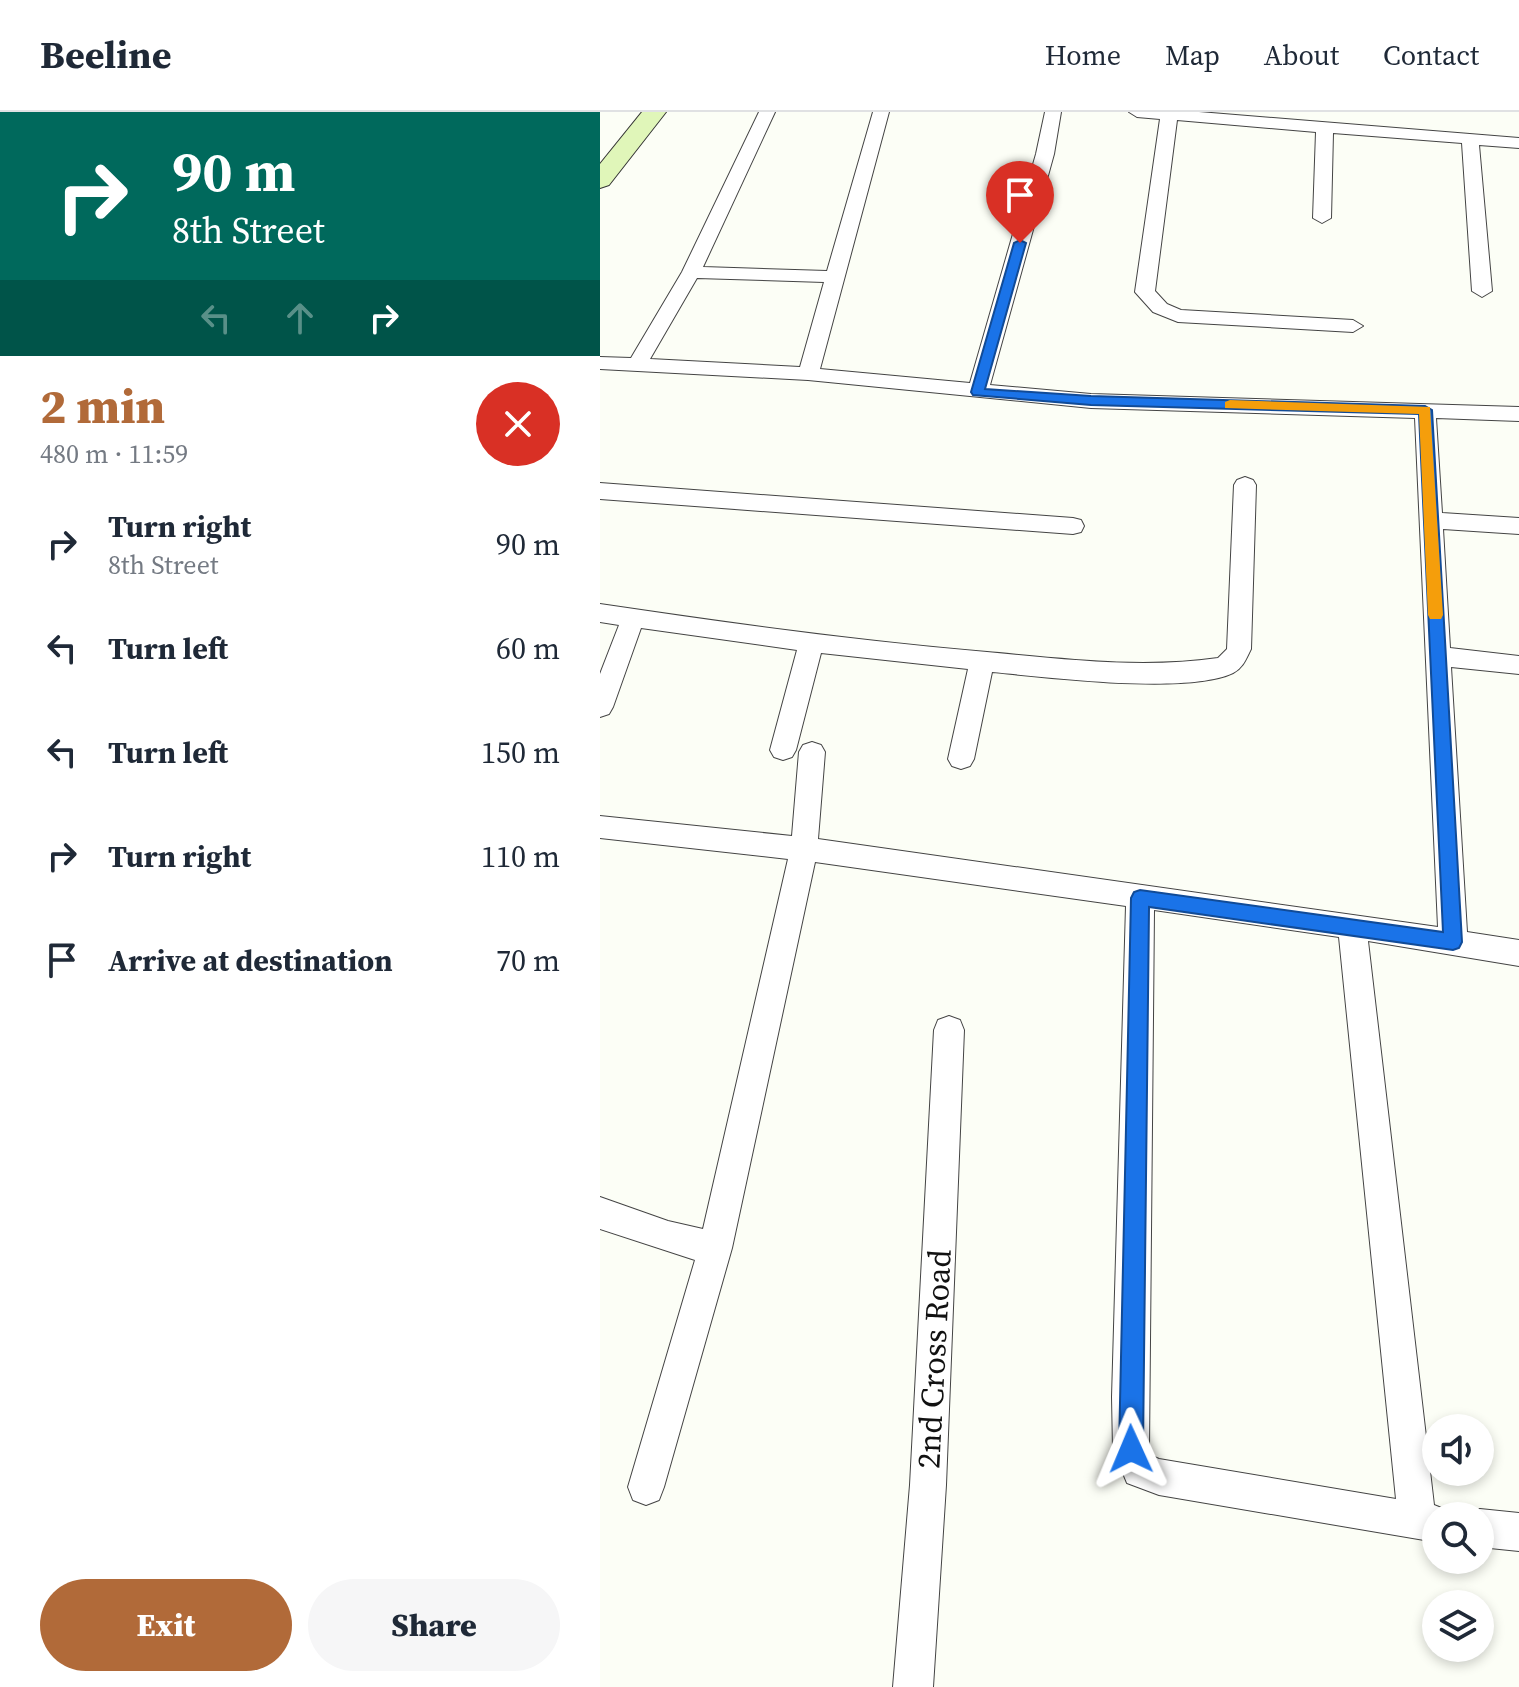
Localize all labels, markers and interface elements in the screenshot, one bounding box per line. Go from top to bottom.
text: Beeline [40,29,171,81]
text: Home [1045,36,1121,74]
text: Map [1165,36,1220,74]
text: About [1264,36,1339,74]
text: Contact [1383,36,1479,74]
text: 90 m [172,133,295,210]
icon: right [40,144,144,248]
pin [986,161,1054,243]
icon: arrive [998,173,1042,217]
text: 8th Street [172,206,325,255]
icon: left [194,296,238,340]
icon: ahead [278,296,322,340]
icon: right [362,296,406,340]
text: 2 min [40,373,165,439]
button: close [476,382,560,466]
text: 480 m · 11:59 [40,436,188,472]
text: Turn right [108,506,251,547]
icon: right [40,522,84,566]
text: 90 m [496,524,560,565]
text: 8th Street [108,547,218,583]
icon: left [40,626,84,670]
text: Turn left [108,628,228,669]
text: 60 m [496,628,560,669]
icon: left [40,730,84,774]
text: Turn left [108,732,228,773]
text: 150 m [481,732,560,773]
icon: right [40,834,84,878]
text: Turn right [108,836,251,877]
text: 110 m [481,836,560,877]
icon: arrive [40,938,84,982]
text: Arrive at destination [108,940,393,981]
text: 70 m [496,940,560,981]
street label: 2nd Cross Road [906,1248,962,1470]
position arrow [1089,1407,1173,1491]
map controls [1422,1414,1494,1662]
button: sound [1422,1414,1494,1486]
button: search [1422,1502,1494,1574]
button: Exit [40,1579,292,1671]
button: Share [308,1579,560,1671]
button: layers [1422,1590,1494,1662]

